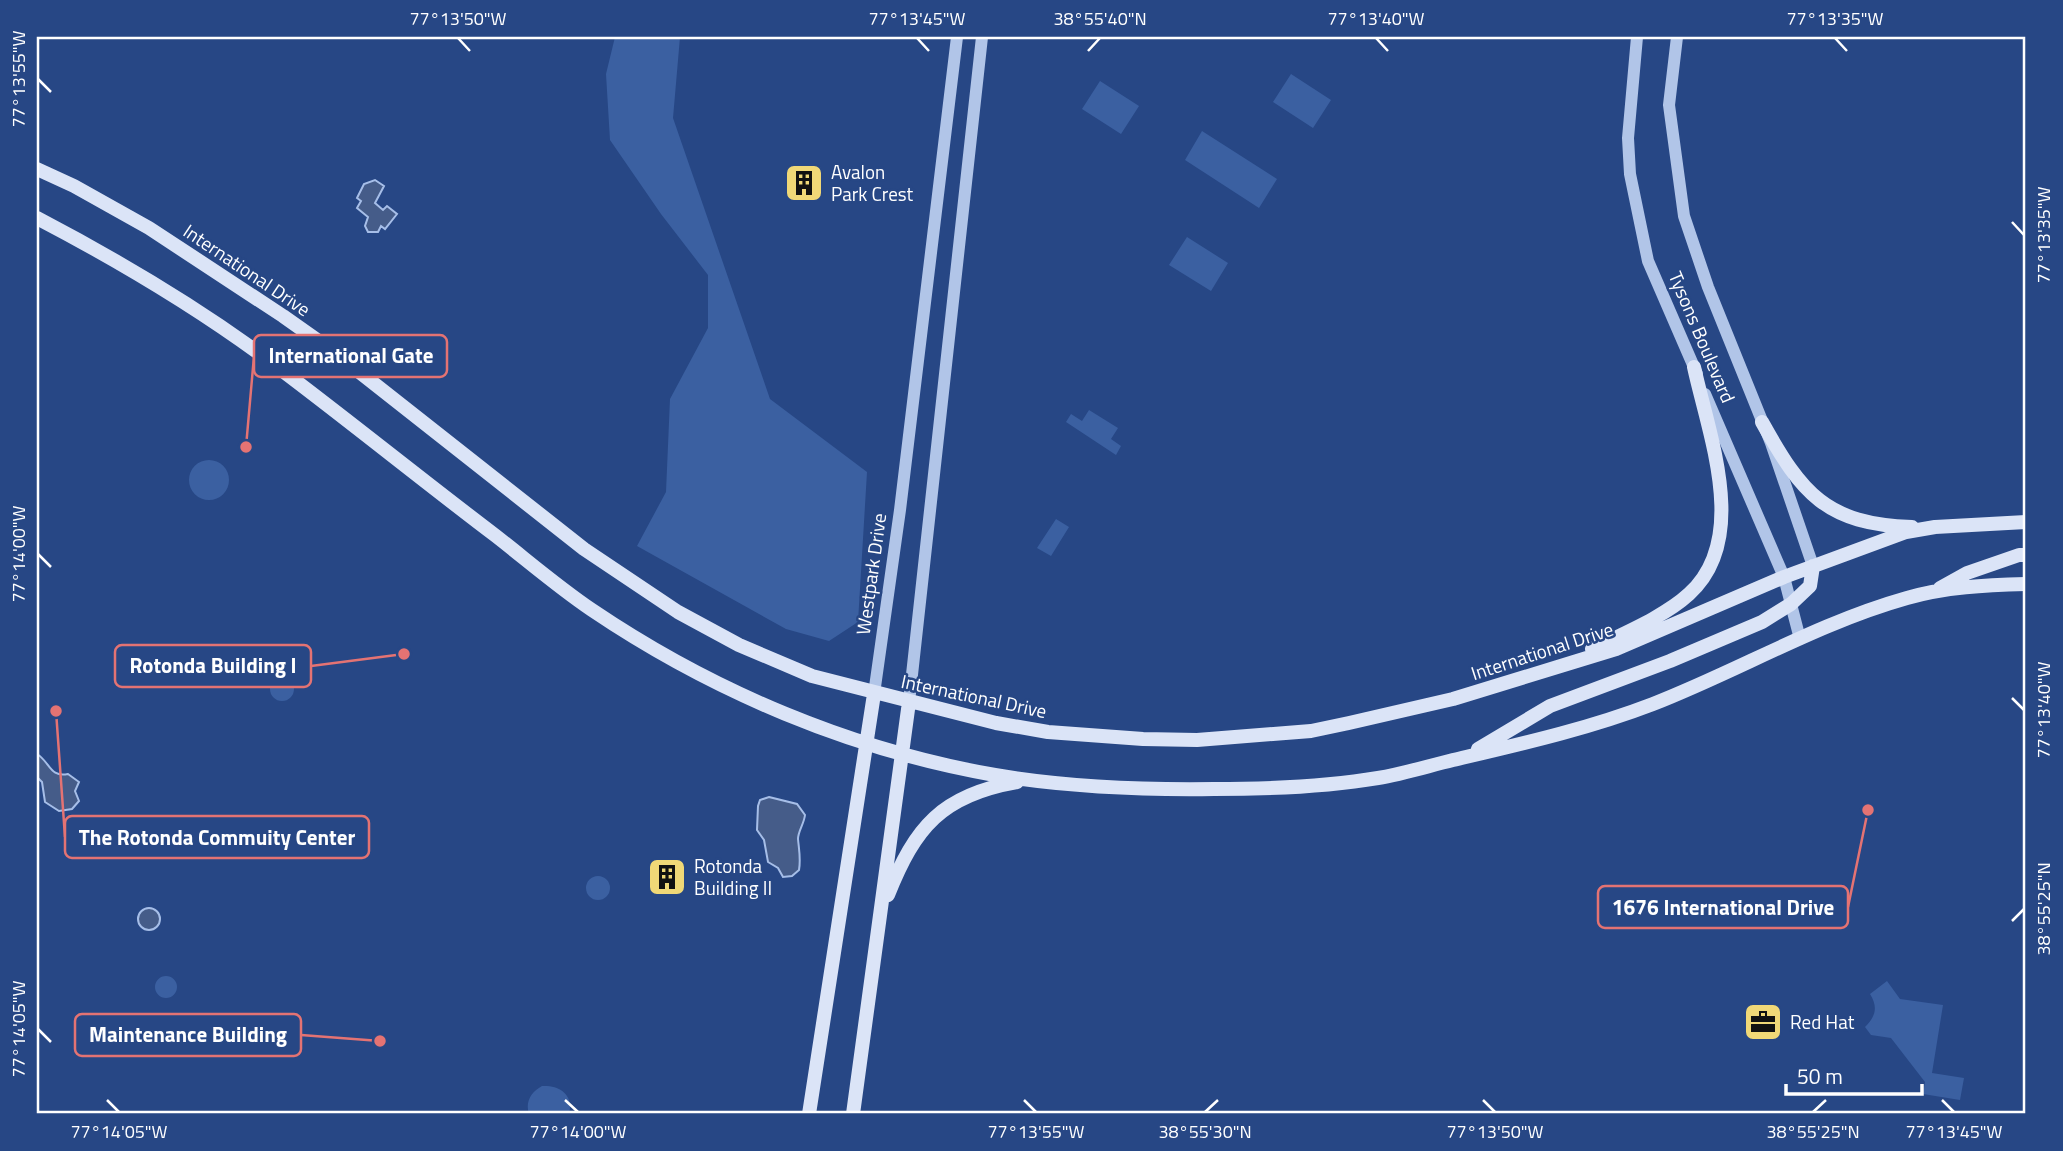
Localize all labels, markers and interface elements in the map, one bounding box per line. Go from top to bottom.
text: 77°13'50"W [410,5,507,32]
text: 77°13'45"W [869,5,966,32]
text: 38°55'40"N [1053,5,1147,32]
text: 77°13'40"W [1328,5,1425,32]
text: 77°13'35"W [1787,5,1884,32]
text: 77°13'55"W [5,30,32,127]
place label: Avalon Park Crest [831,157,914,208]
building icon: Avalon Park Crest [783,162,825,204]
text: 77°13'35"W [2030,186,2057,283]
street label: International Drive [178,216,317,323]
street label: Tysons Boulevard [1662,267,1743,407]
callout: International Gate [254,335,447,377]
text: International Gate [269,339,433,371]
text: 77°14'00"W [5,505,32,602]
street label: Westpark Drive [848,511,893,637]
street label: International Drive [1467,614,1617,687]
callout: Rotonda Building I [115,645,311,687]
text: Rotonda Building I [129,649,297,681]
text: 77°13'40"W [2030,661,2057,758]
street label: International Drive [899,666,1050,725]
callout: The Rotonda Commuity Center [65,816,369,858]
text: The Rotonda Commuity Center [79,821,355,853]
place label: Rotonda Building II [694,851,772,902]
building icon: Rotonda Building II [646,856,688,898]
text: 38°55'25"N [2030,862,2057,956]
callout: 1676 International Drive [1598,886,1848,928]
text: 1676 International Drive [1612,891,1834,923]
text: 77°14'05"W [5,980,32,1077]
office icon: Red Hat [1742,1001,1784,1043]
place label: Red Hat [1790,1007,1855,1036]
callout: Maintenance Building [75,1014,301,1056]
text: Maintenance Building [89,1018,287,1050]
scale bar [1786,1053,1923,1097]
text: 50 m [1797,1060,1843,1092]
text: 77°14'05"W [71,1118,168,1145]
text: 77°14'00"W [530,1118,627,1145]
text: 77°13'55"W [988,1118,1085,1145]
text: 38°55'30"N [1158,1118,1252,1145]
text: 77°13'50"W [1447,1118,1544,1145]
text: 38°55'25"N [1766,1118,1860,1145]
text: 77°13'45"W [1906,1118,2003,1145]

